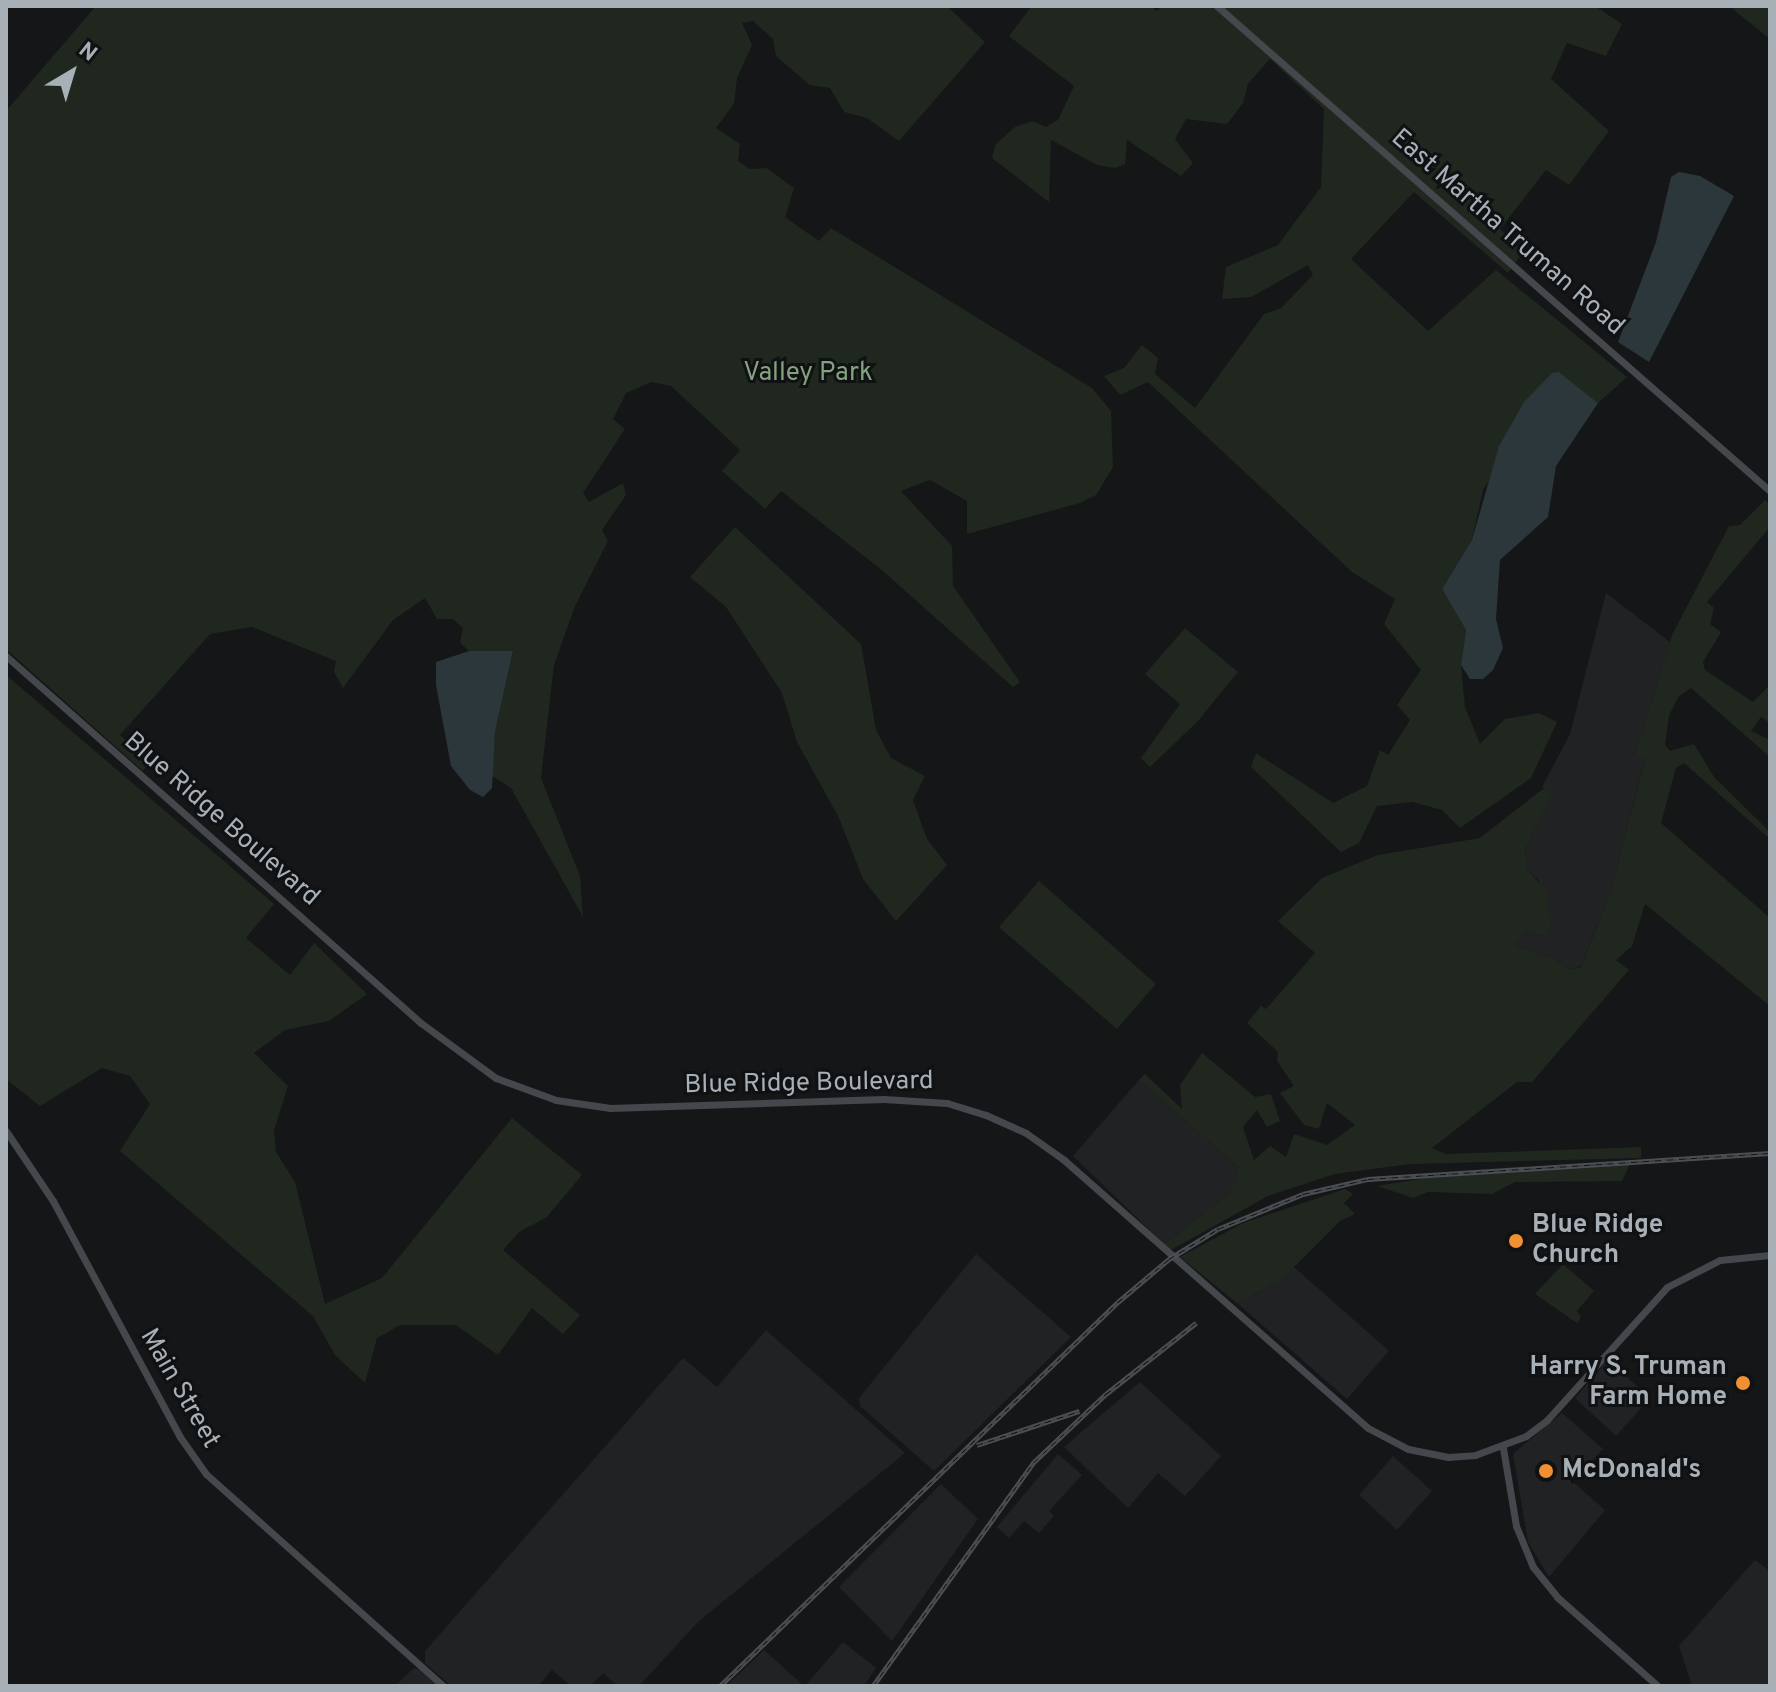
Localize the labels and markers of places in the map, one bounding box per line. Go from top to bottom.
place label: Blue Ridge Church [1532,1210,1663,1272]
marker: Blue Ridge Church [1507,1232,1525,1250]
place label: Harry S. Truman Farm Home [1529,1352,1727,1414]
marker: Harry S. Truman Farm Home [1734,1374,1752,1392]
place label: McDonald's [1562,1455,1701,1487]
marker: McDonald's [1537,1462,1555,1480]

